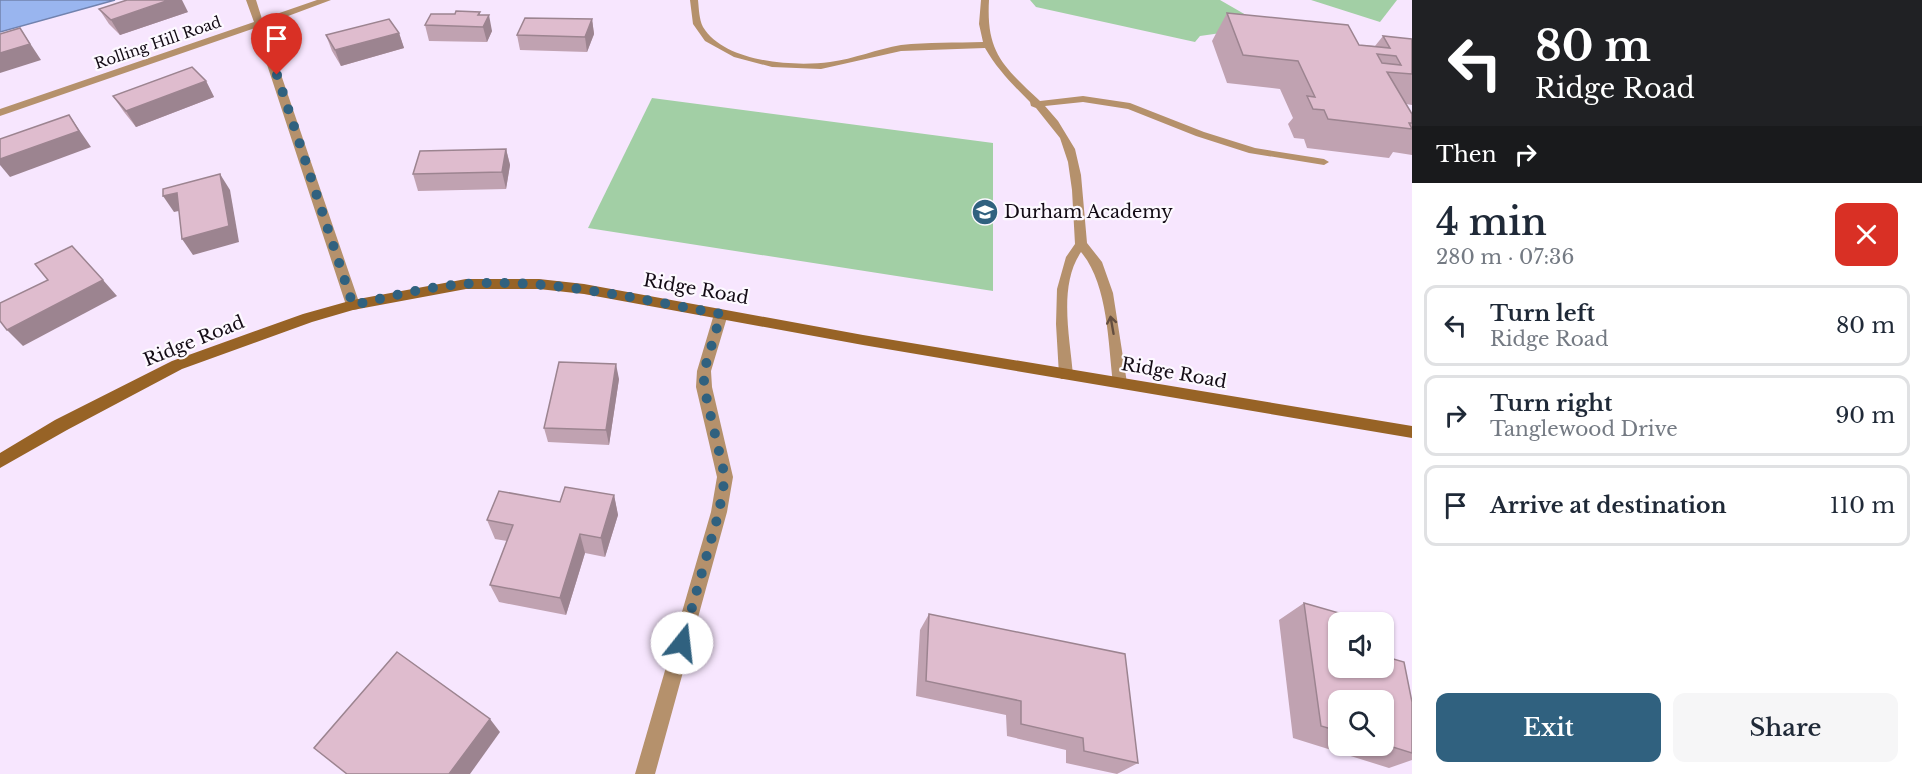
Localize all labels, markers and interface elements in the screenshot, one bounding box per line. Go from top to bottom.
street label: Rolling Hill Road [92,12,224,73]
pin [251,13,302,75]
text: 80 m [1535,20,1651,72]
icon: arrive [260,22,293,55]
icon: left [1436,24,1514,102]
text: Ridge Road [1535,72,1695,105]
icon: right [1509,138,1542,171]
text: Then [1436,141,1497,168]
school or university icon: Durham Academy [970,197,1000,227]
text: 4 min [1436,200,1547,245]
place label: Durham Academy [1004,201,1173,223]
button: close [1835,203,1898,266]
text: 280 m · 07:36 [1436,245,1574,269]
street label: Ridge Road [642,269,750,309]
text: Turn left [1490,300,1595,327]
icon: left [1439,309,1472,342]
street label: Ridge Road [140,311,248,371]
text: 80 m [1836,312,1895,339]
one-way arrow [1107,316,1118,335]
text: Ridge Road [1490,327,1608,351]
street label: Ridge Road [1120,353,1228,393]
text: Turn right [1490,390,1612,417]
icon: right [1439,399,1472,432]
text: 90 m [1835,402,1895,429]
text: Tanglewood Drive [1490,417,1678,441]
icon: arrive [1439,489,1472,522]
text: Arrive at destination [1490,492,1727,519]
text: 110 m [1830,492,1895,519]
position arrow [650,611,714,675]
map controls [1328,612,1394,756]
button: sound [1328,612,1394,678]
button: search [1328,690,1394,756]
button: Exit [1436,693,1661,762]
button: Share [1673,693,1898,762]

